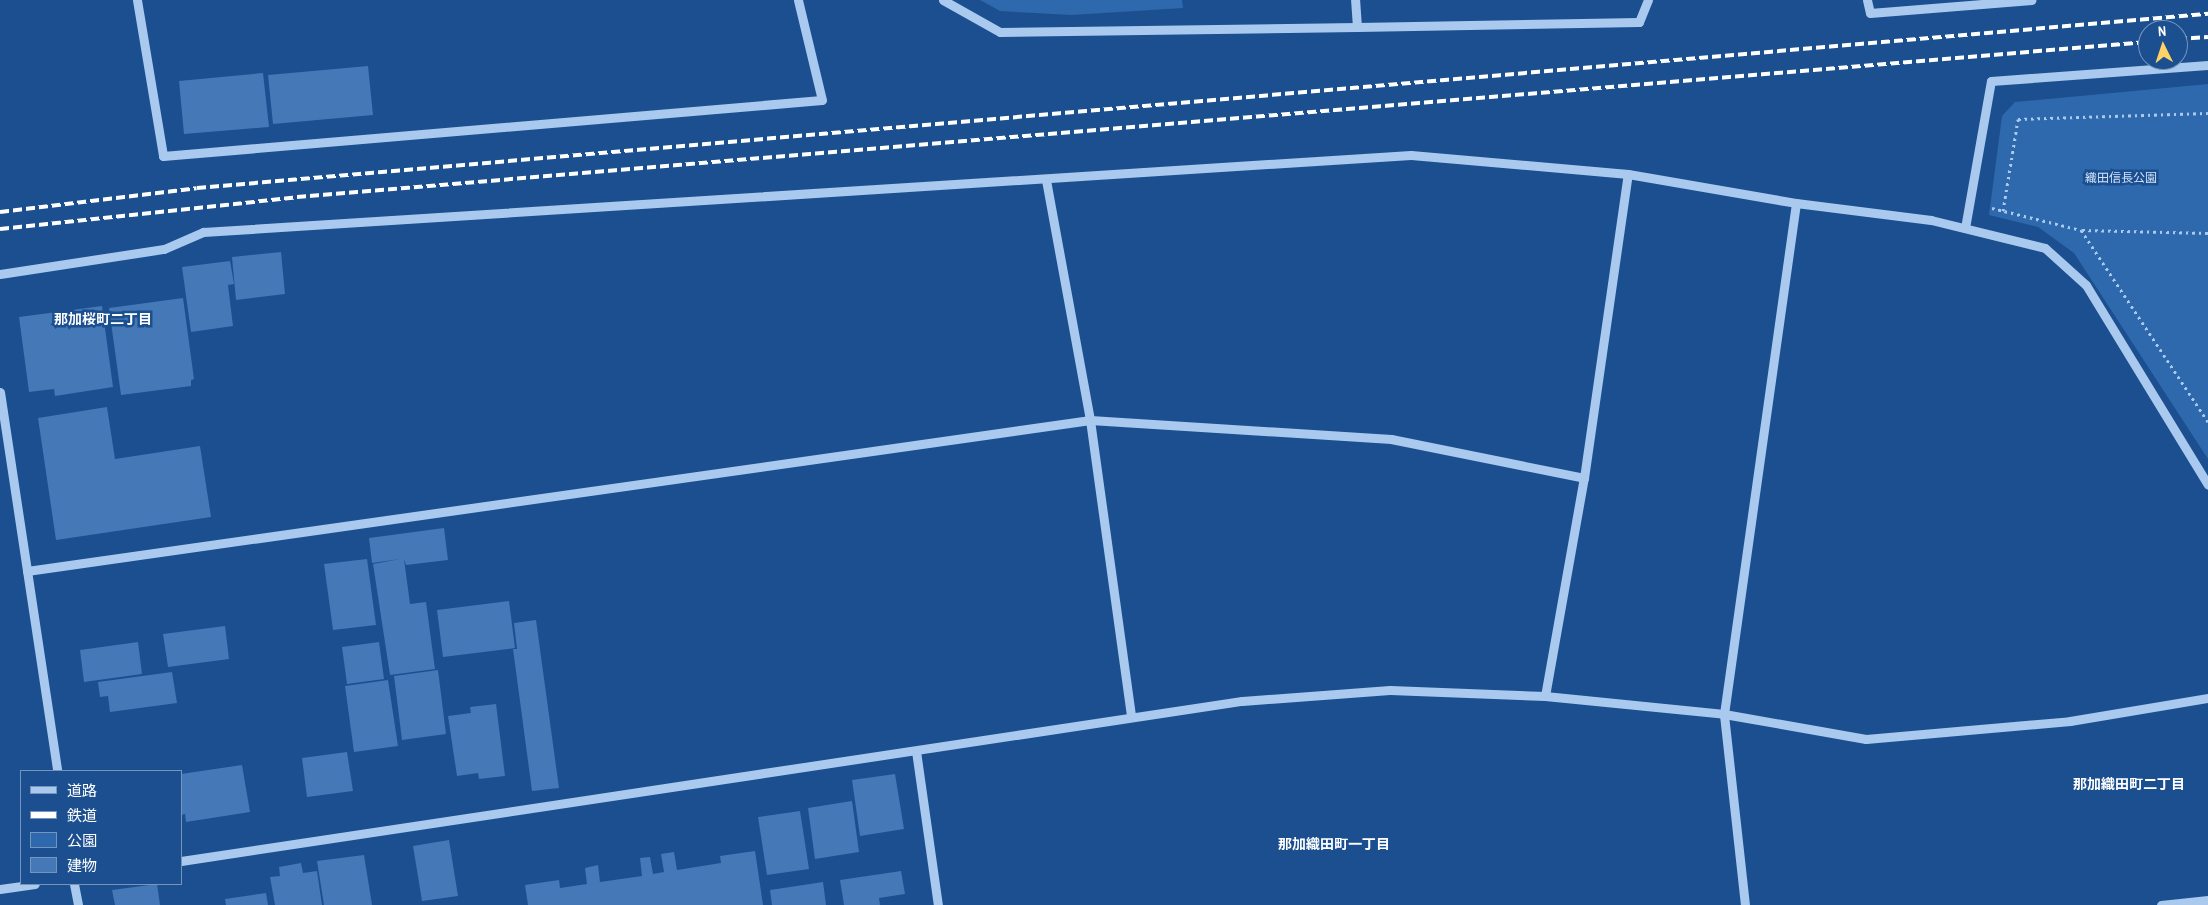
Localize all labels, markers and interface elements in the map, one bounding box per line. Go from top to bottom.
north arrow [2138,20,2188,70]
text: N [2157,22,2167,40]
park label: 織田信長公園 [2085,172,2157,186]
district label: 那加桜町二丁目 [54,311,152,327]
legend [20,770,182,885]
district label: 那加織田町二丁目 [2073,776,2185,792]
text: 道路 [67,780,97,801]
text: 鉄道 [67,805,97,826]
text: 公園 [67,830,97,851]
district label: 那加織田町一丁目 [1278,836,1390,852]
text: 建物 [67,855,97,876]

